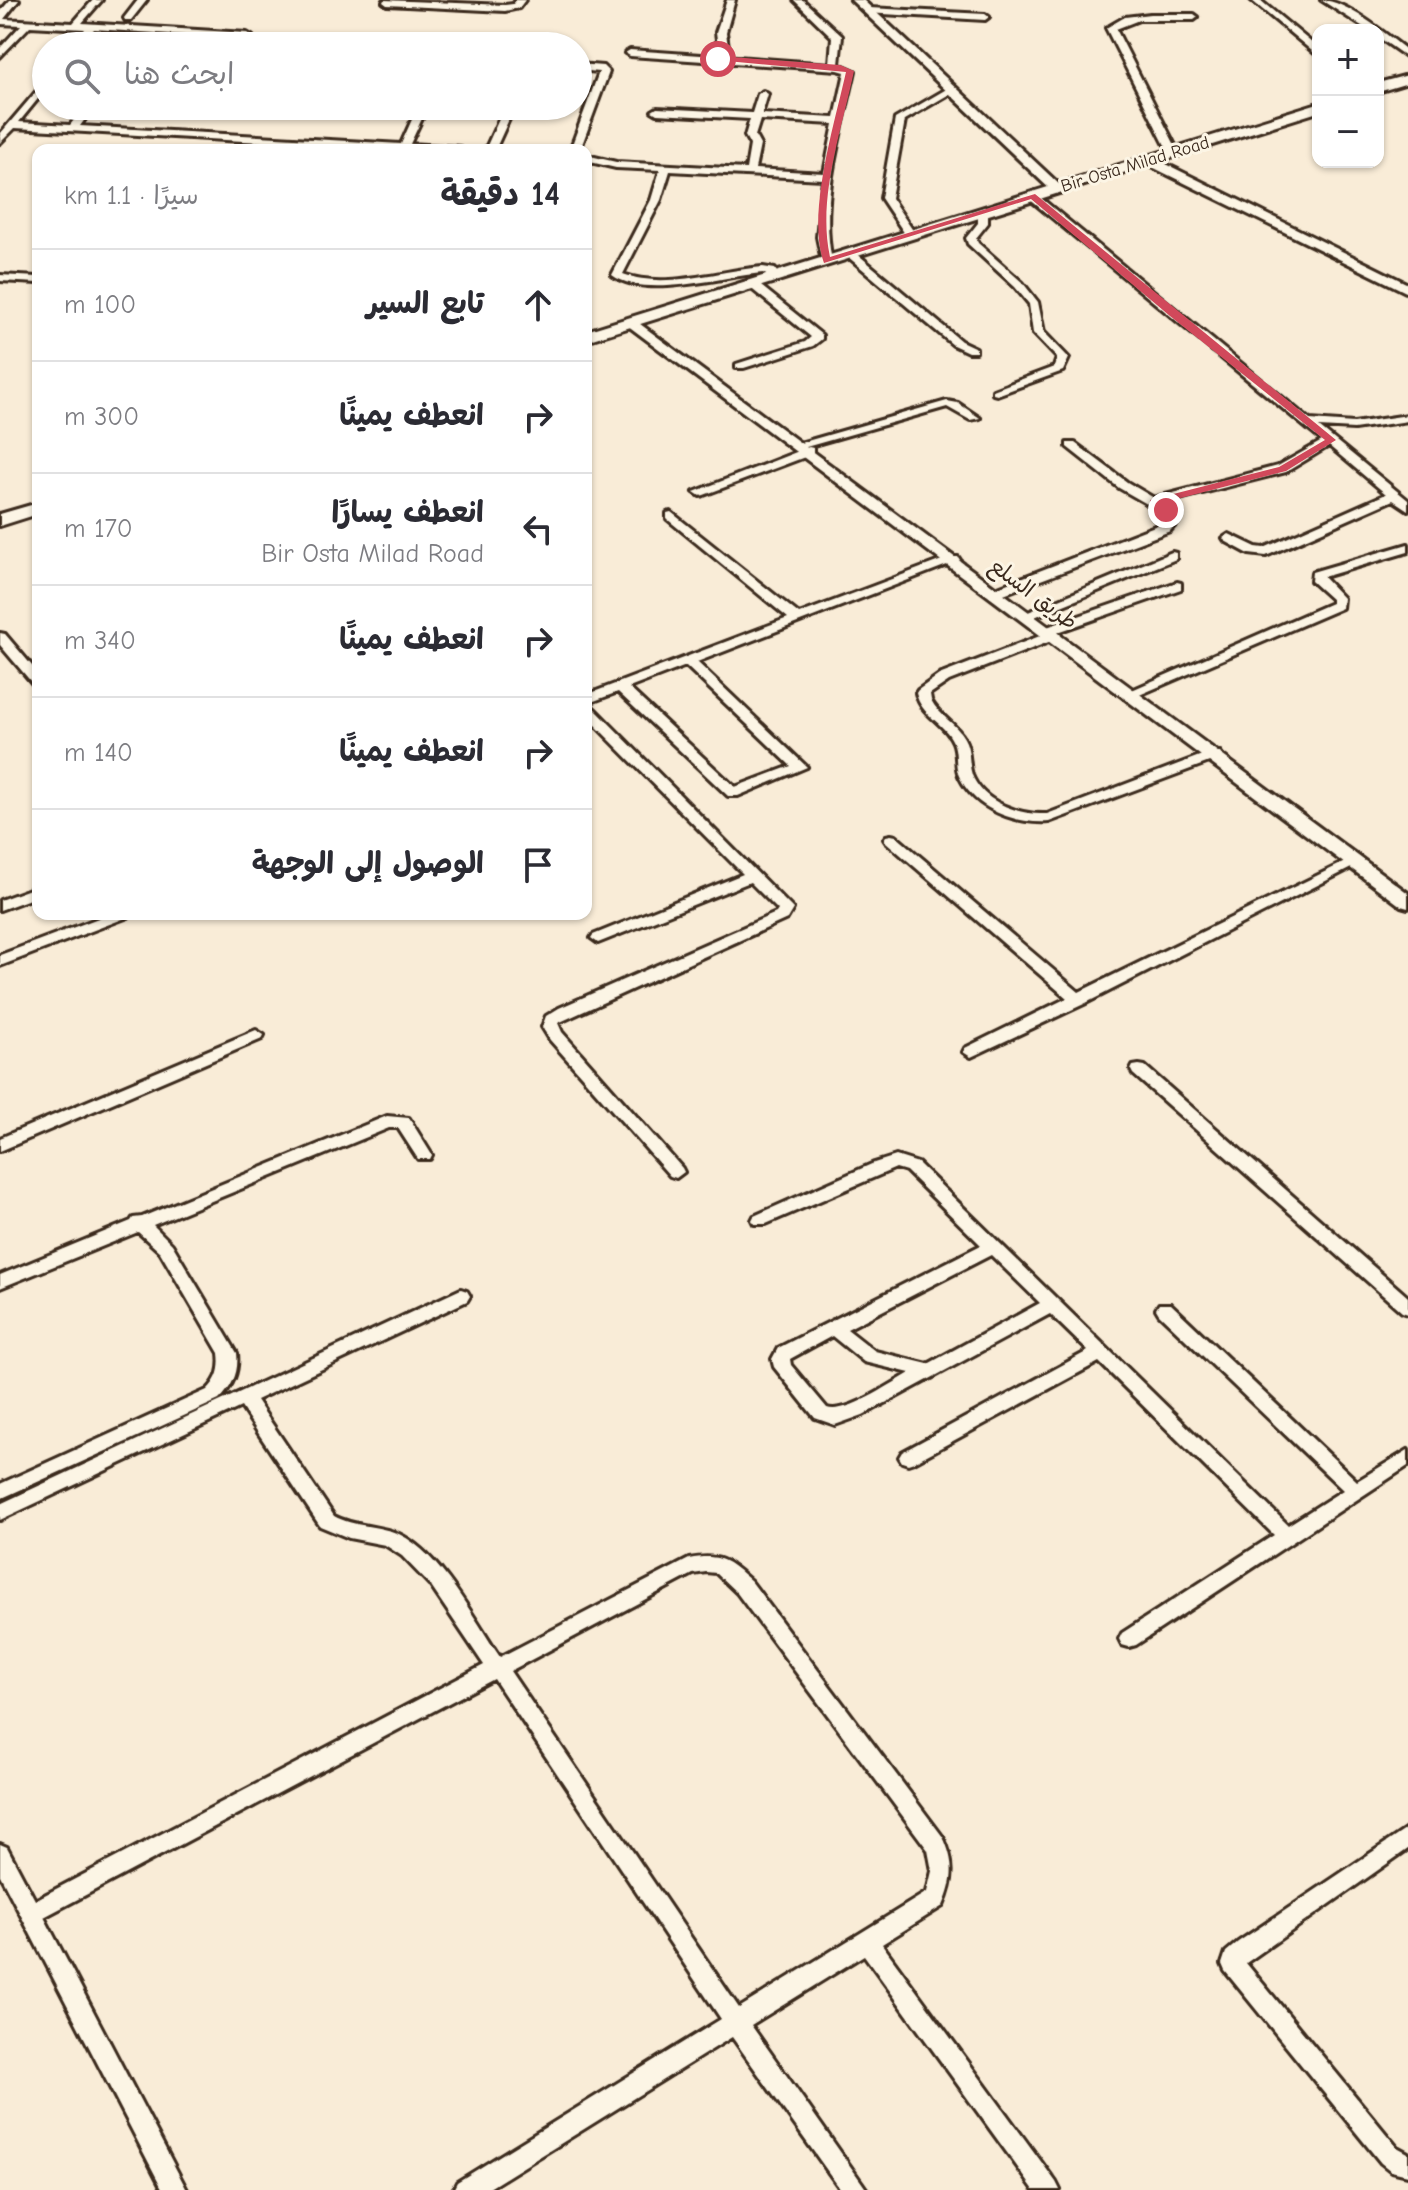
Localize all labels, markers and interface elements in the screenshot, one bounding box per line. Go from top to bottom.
map controls [1312,24,1384,168]
button: + [1312,24,1384,96]
search box [32,32,592,120]
route start [700,41,736,77]
icon: search [60,54,104,98]
text: ابحث هنا [124,57,234,92]
button: − [1312,96,1384,168]
street label: Bir Osta Milad Road [1058,132,1212,197]
text: 14 دقيقة [440,174,560,214]
text: سيرًا · 1.1 km [64,181,199,211]
icon: ahead [516,283,560,327]
text: تابع السير [366,286,484,321]
text: 100 m [64,290,136,320]
icon: right [516,395,560,439]
text: انعطف يمينًا [339,398,484,433]
text: 300 m [64,402,139,432]
route end [1148,492,1184,528]
text: انعطف يسارًا [332,495,484,530]
icon: left [516,507,560,551]
text: 170 m [64,514,133,544]
text: Bir Osta Milad Road [261,539,484,569]
street label: طريق السلع [983,552,1082,638]
icon: right [516,619,560,663]
text: انعطف يمينًا [339,622,484,657]
text: 340 m [64,626,136,656]
icon: right [516,731,560,775]
text: انعطف يمينًا [339,734,484,769]
text: 140 m [64,738,133,768]
icon: arrive [516,843,560,887]
text: الوصول إلى الوجهة [252,846,484,881]

